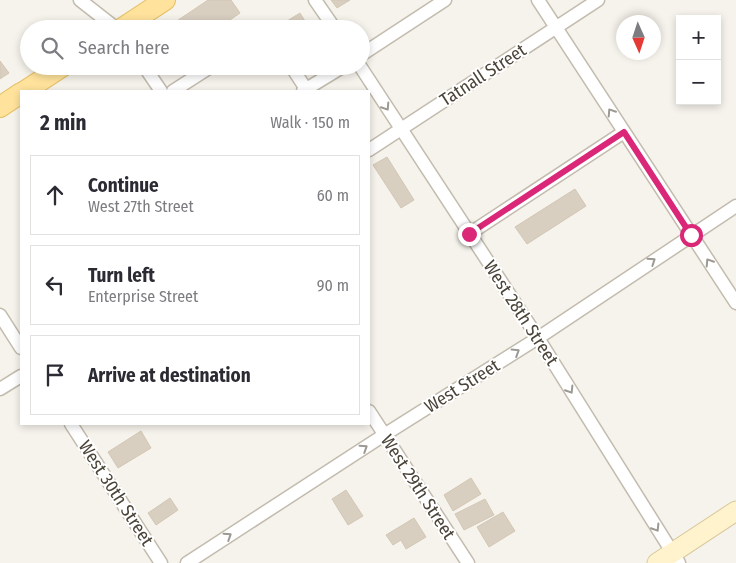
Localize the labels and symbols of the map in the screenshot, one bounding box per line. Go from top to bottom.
north arrow [616,15,661,60]
street label: Tatnall Street [436,39,530,111]
one-way arrow [380,102,390,111]
one-way arrow [607,108,617,117]
route end [458,223,481,246]
route start [680,224,703,247]
street label: West 28th Street [479,256,563,370]
one-way arrow [646,258,655,268]
one-way arrow [706,259,716,268]
one-way arrow [511,348,520,358]
street label: West Street [420,354,504,418]
one-way arrow [564,385,574,394]
street label: West 29th Street [376,431,460,544]
street label: West 30th Street [74,436,158,550]
one-way arrow [359,444,368,454]
one-way arrow [650,522,660,531]
one-way arrow [223,533,232,543]

